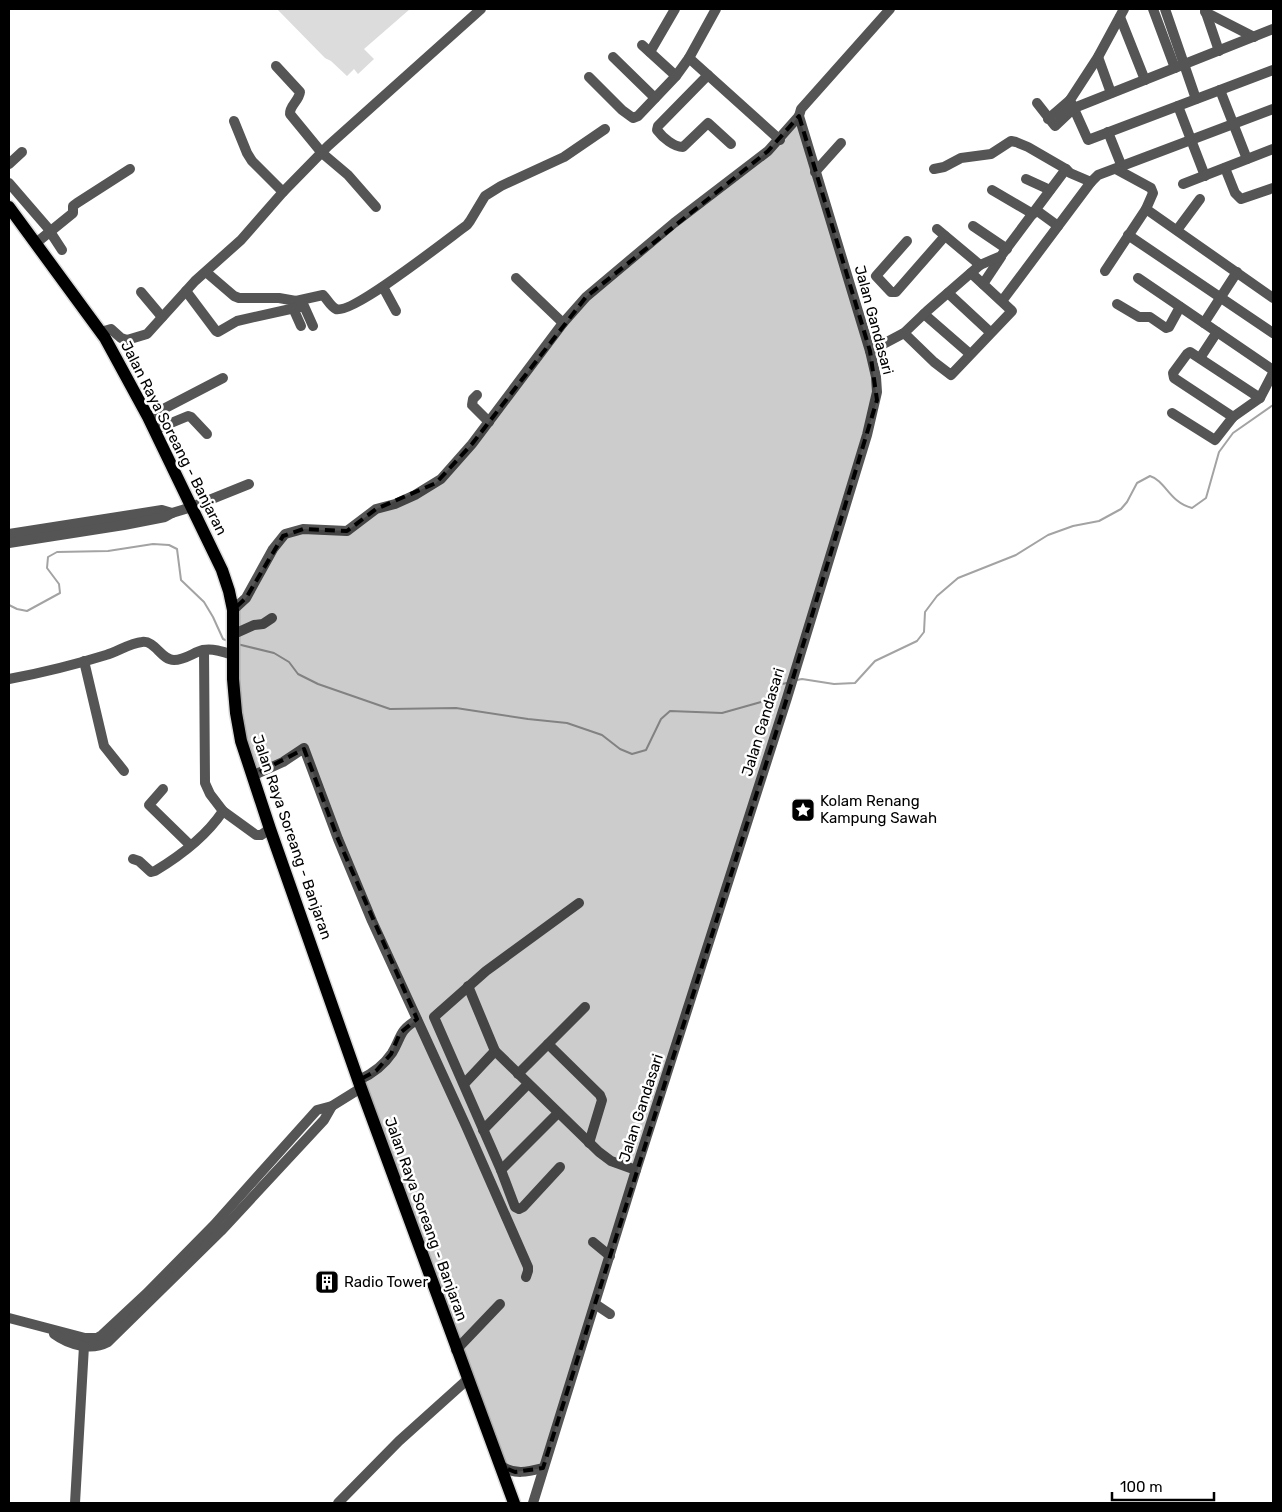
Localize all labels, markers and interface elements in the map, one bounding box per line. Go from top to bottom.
street label: Jalan Gandasari [851,263,897,377]
street label: Jalan Raya Soreang - Banjaran [117,338,231,538]
street label: Jalan Gandasari [738,666,788,778]
street label: Jalan Raya Soreang - Banjaran [248,732,336,942]
place label: Kolam Renang Kampung Sawah [820,792,937,827]
place icon: Kolam Renang Kampung Sawah [790,797,816,823]
street label: Jalan Gandasari [615,1052,667,1164]
street label: Jalan Raya Soreang - Banjaran [381,1115,471,1323]
building icon: Radio Tower [314,1269,340,1295]
place label: Radio Tower [344,1273,428,1291]
scale bar [1112,1470,1214,1502]
text: 100 m [1120,1478,1162,1496]

